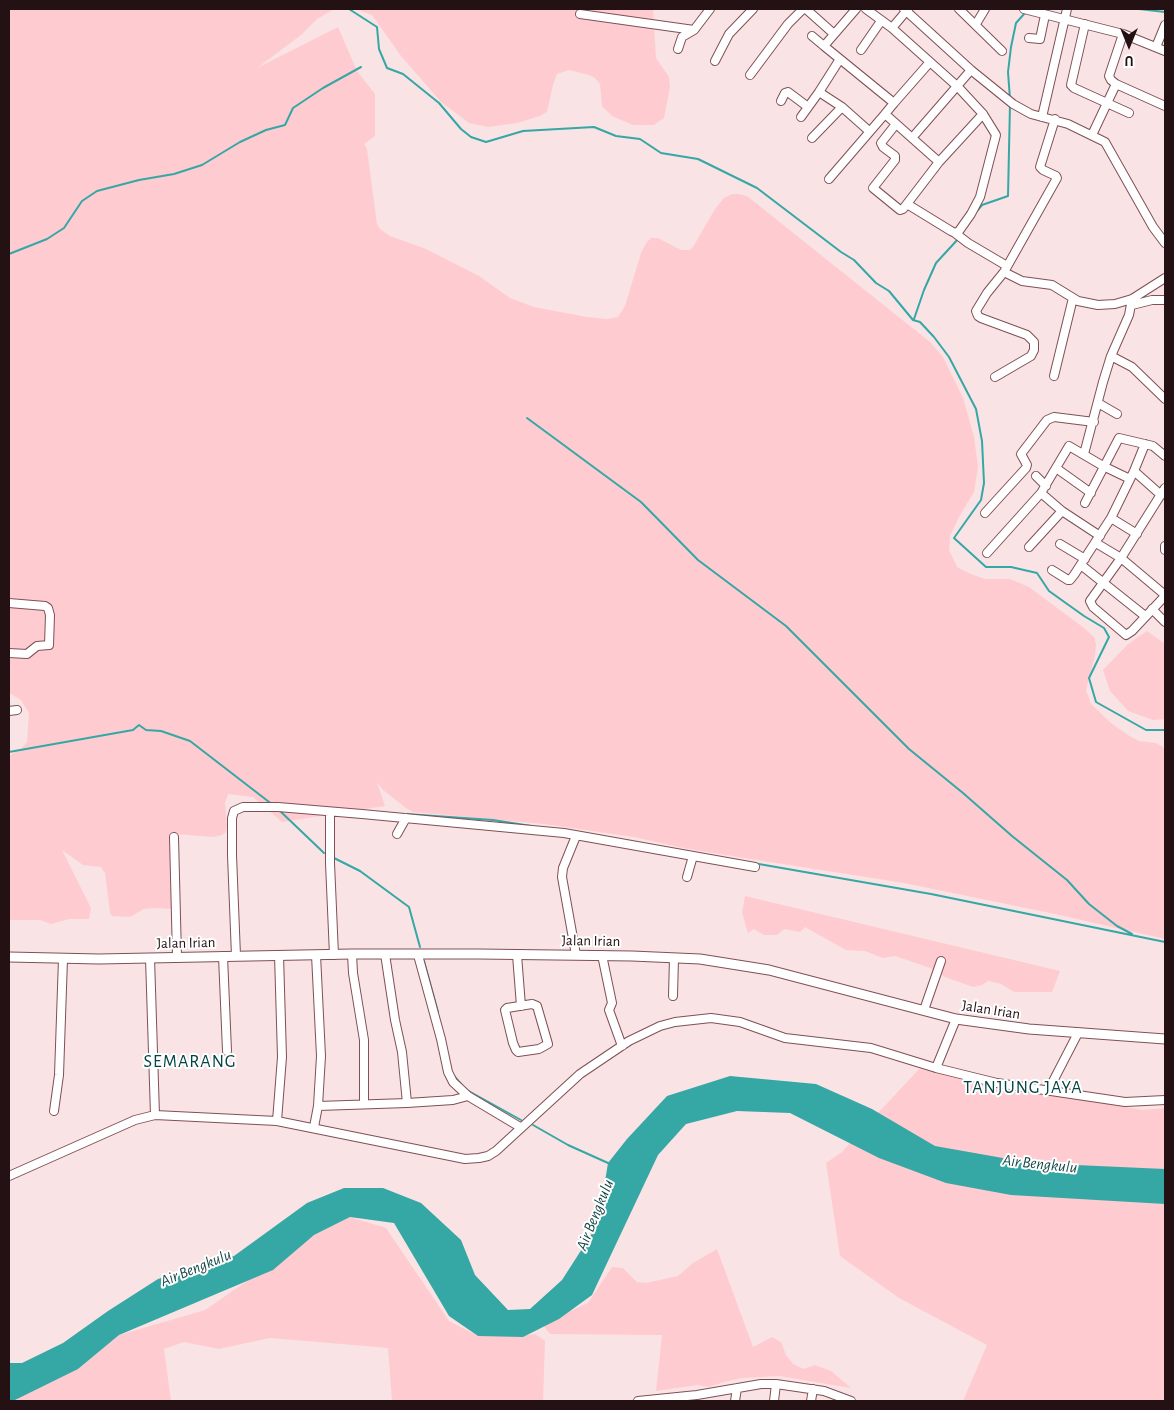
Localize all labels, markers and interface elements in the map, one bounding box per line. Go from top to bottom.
north arrow [1104,20,1154,70]
text: U [1125,53,1133,67]
street label: Jalan Irian [561,931,621,951]
street label: Jalan Irian [156,933,216,953]
street label: Jalan Irian [961,997,1021,1023]
district label: SEMARANG [143,1051,237,1073]
district label: TANJUNG JAYA [962,1077,1084,1099]
water label: Air Bengkulu [1002,1151,1078,1177]
water label: Air Bengkulu [572,1177,618,1253]
water label: Air Bengkulu [158,1245,234,1291]

